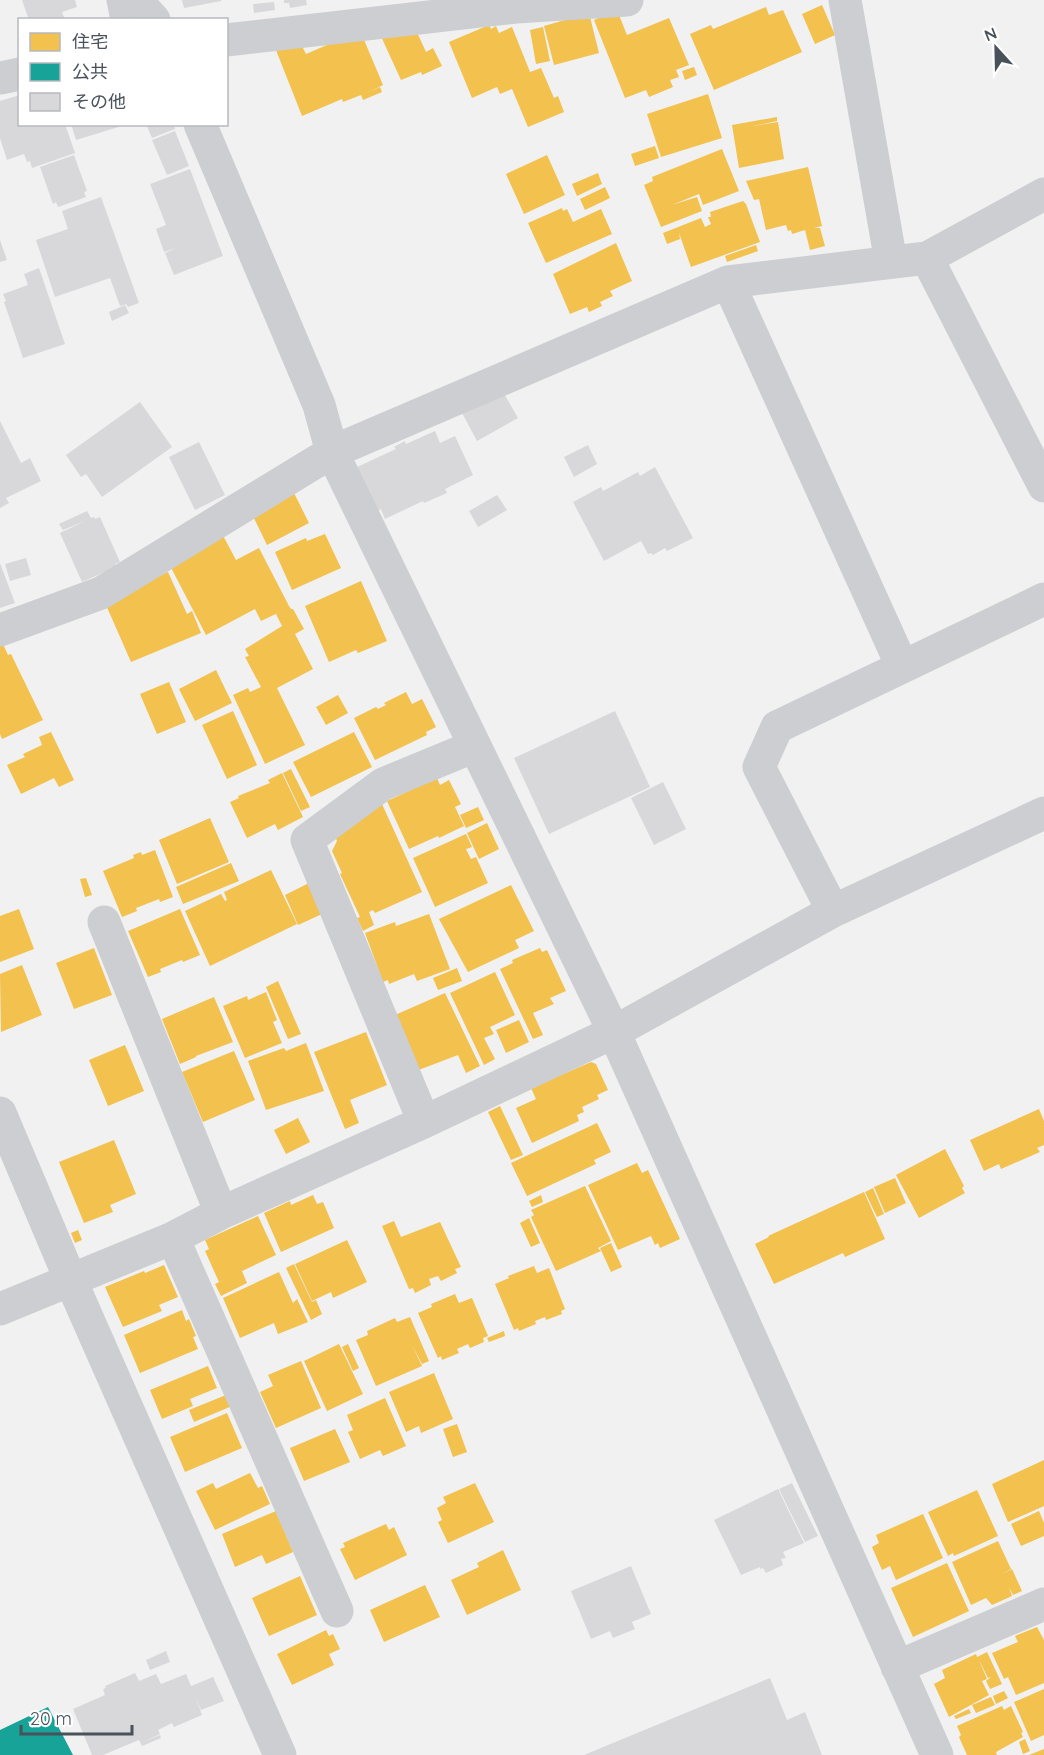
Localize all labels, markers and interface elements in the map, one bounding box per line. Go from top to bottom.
legend [18,18,228,126]
north arrow [966,18,1026,78]
text: N [981,23,1000,46]
text: 住宅 [72,30,108,53]
text: 公共 [72,60,108,83]
text: その他 [72,90,126,113]
scale bar [21,1698,132,1736]
text: 20 m [30,1707,72,1730]

